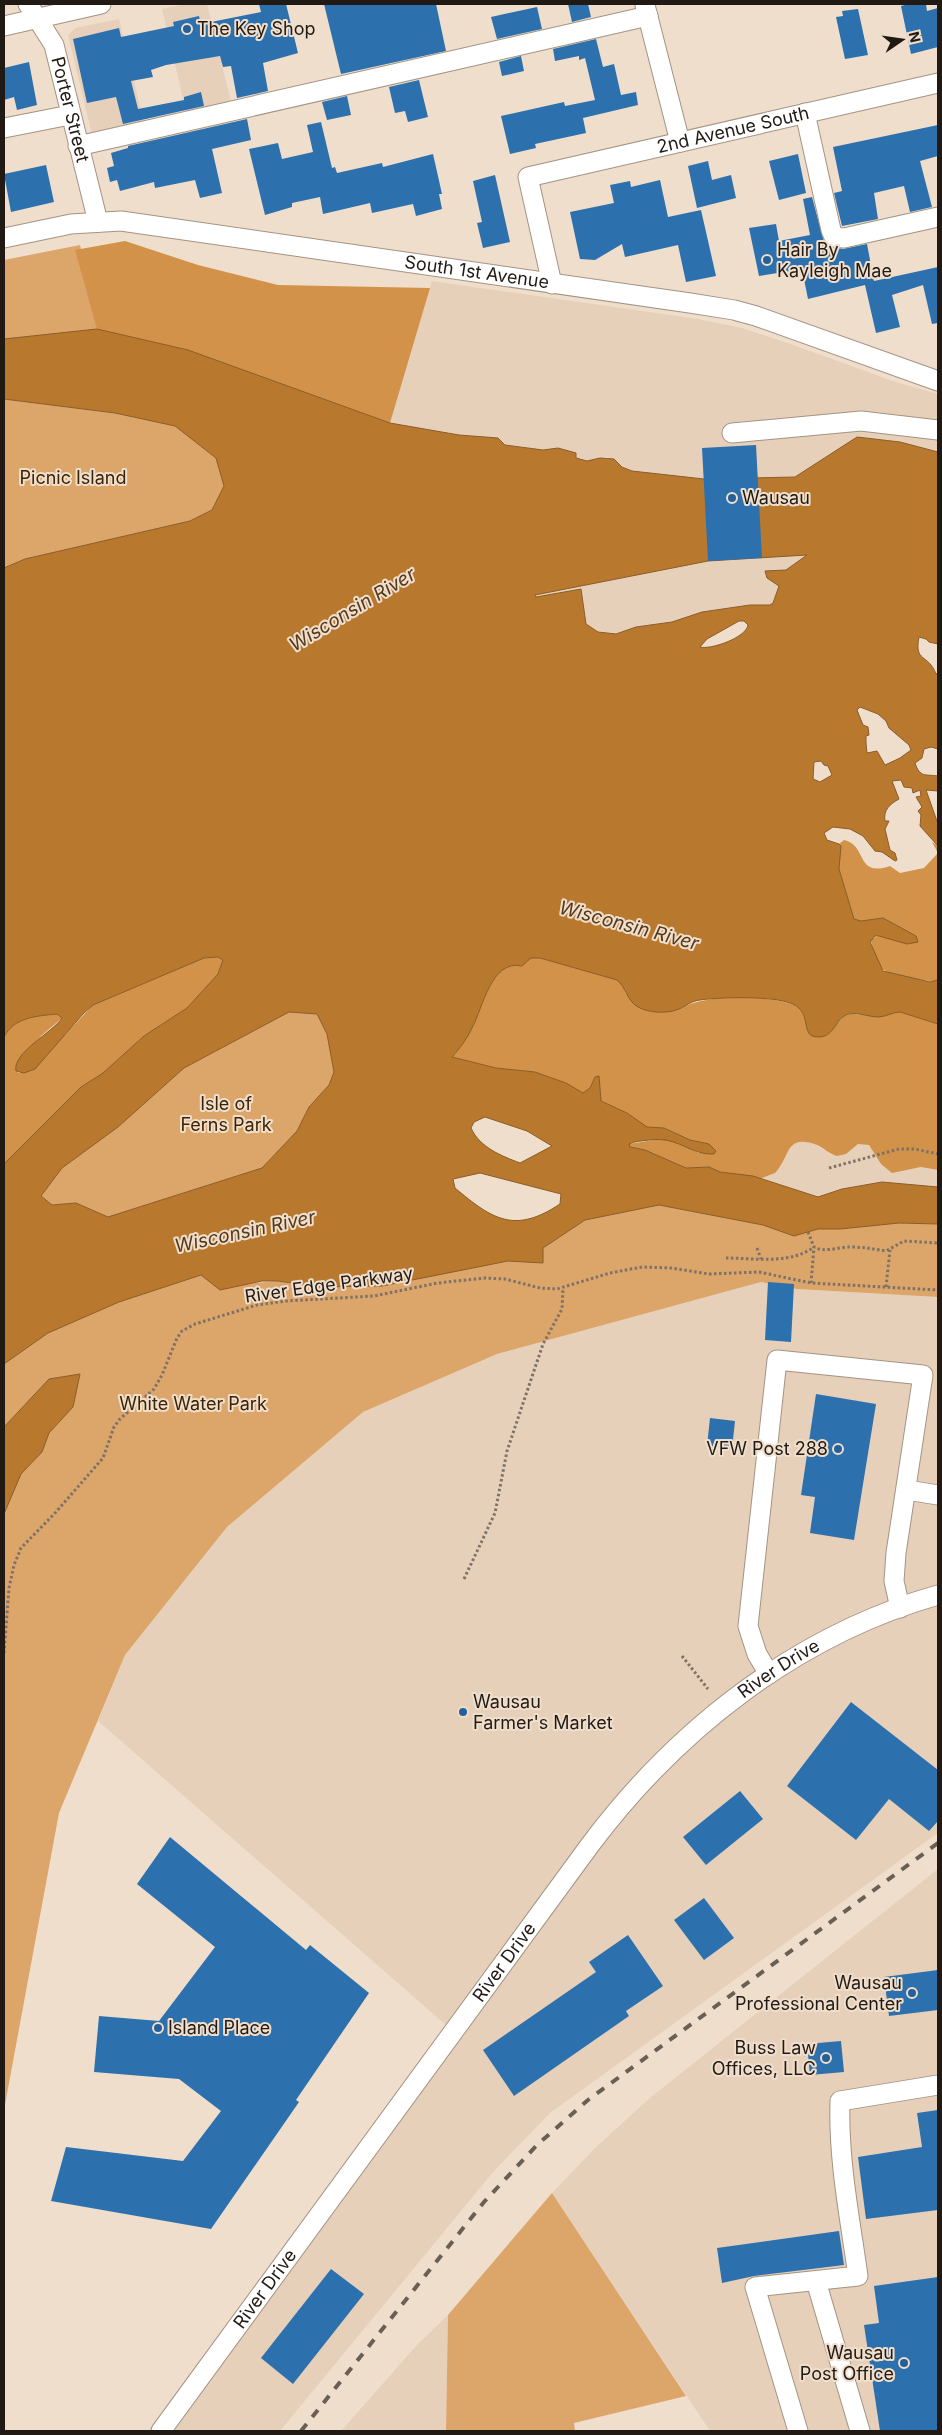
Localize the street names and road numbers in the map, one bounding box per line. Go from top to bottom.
street label: Porter Street [47,54,94,164]
street label: 2nd Avenue South [655,102,811,157]
street label: South 1st Avenue [403,251,550,293]
street label: River Edge Parkway [243,1262,414,1307]
street label: River Drive [734,1635,823,1702]
street label: River Drive [468,1918,540,2006]
street label: River Drive [229,2245,300,2332]

